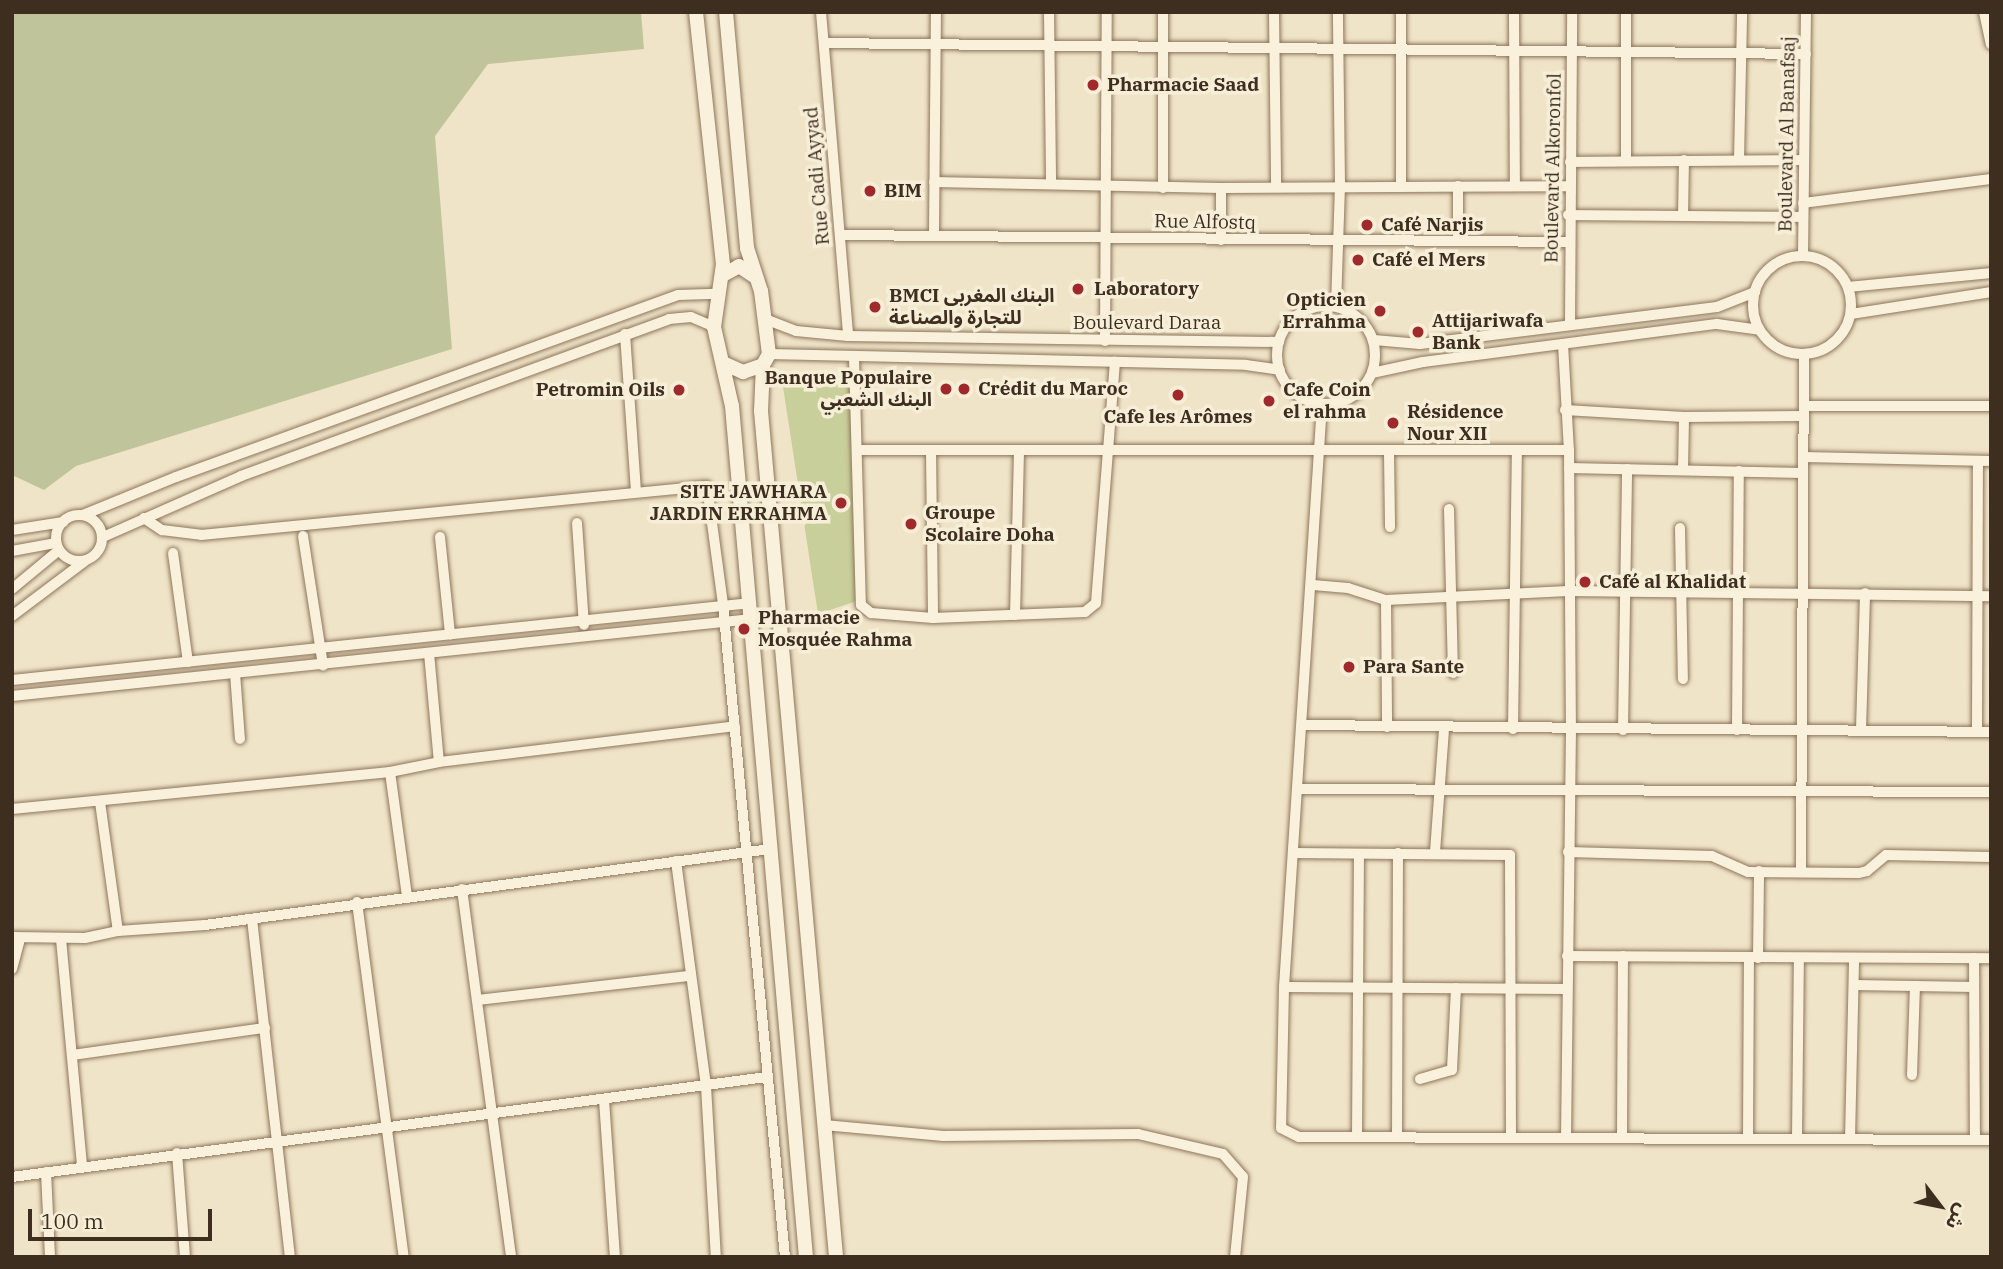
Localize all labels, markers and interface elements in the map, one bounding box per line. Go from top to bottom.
street label: Boulevard Al Banafsaj [1774,36,1800,232]
street label: Boulevard Alkoronfol [1540,73,1566,263]
place label: Pharmacie Saad [1107,74,1259,96]
marker: Pharmacie Saad [1085,77,1101,93]
street label: Rue Cadi Ayyad [800,106,834,246]
place label: BIM [884,180,922,202]
marker: BIM [862,183,878,199]
street label: Rue Alfostq [1154,210,1256,234]
place label: Café Narjis [1381,214,1483,236]
marker: Café Narjis [1359,217,1375,233]
place label: Café el Mers [1372,249,1485,271]
marker: Café el Mers [1350,252,1366,268]
place label: Laboratory [1094,278,1199,300]
marker: Laboratory [1068,279,1088,299]
place label: BMCI البنك المغربي للتجارة والصناعة [889,285,1054,329]
place label: Opticien Errahma [1282,289,1366,333]
marker: BMCI البنك المغربي للتجارة والصناعة [867,299,883,315]
marker: Opticien Errahma [1372,303,1388,319]
place label: Attijariwafa Bank [1432,310,1544,354]
street label: Boulevard Daraa [1073,312,1221,334]
marker: Attijariwafa Bank [1410,324,1426,340]
place label: Banque Populaire البنك الشعبي [764,367,932,411]
place label: Crédit du Maroc [978,378,1128,400]
place label: Petromin Oils [536,379,665,401]
place label: Cafe Coin el rahma [1283,379,1371,423]
marker: Banque Populaire البنك الشعبي [938,381,954,397]
marker: Crédit du Maroc [956,381,972,397]
marker: Petromin Oils [671,382,687,398]
marker: Cafe les Arômes [1170,387,1186,403]
marker: Cafe Coin el rahma [1261,393,1277,409]
place label: Résidence Nour XII [1407,401,1503,445]
place label: Cafe les Arômes [1104,406,1252,428]
marker: Résidence Nour XII [1385,415,1401,431]
place label: SITE JAWHARA JARDIN ERRAHMA [650,481,827,525]
marker: SITE JAWHARA JARDIN ERRAHMA [833,495,849,511]
place label: Groupe Scolaire Doha [925,502,1055,546]
marker: Groupe Scolaire Doha [903,516,919,532]
place label: Café al Khalidat [1599,571,1746,593]
marker: Café al Khalidat [1577,574,1593,590]
place label: Pharmacie Mosquée Rahma [758,607,912,651]
marker: Pharmacie Mosquée Rahma [736,621,752,637]
place label: Para Sante [1363,656,1464,678]
marker: Para Sante [1341,659,1357,675]
north arrow [1905,1171,1975,1241]
scale bar [32,1196,215,1240]
text: ش [1941,1200,1975,1235]
text: 100 m [41,1207,104,1235]

